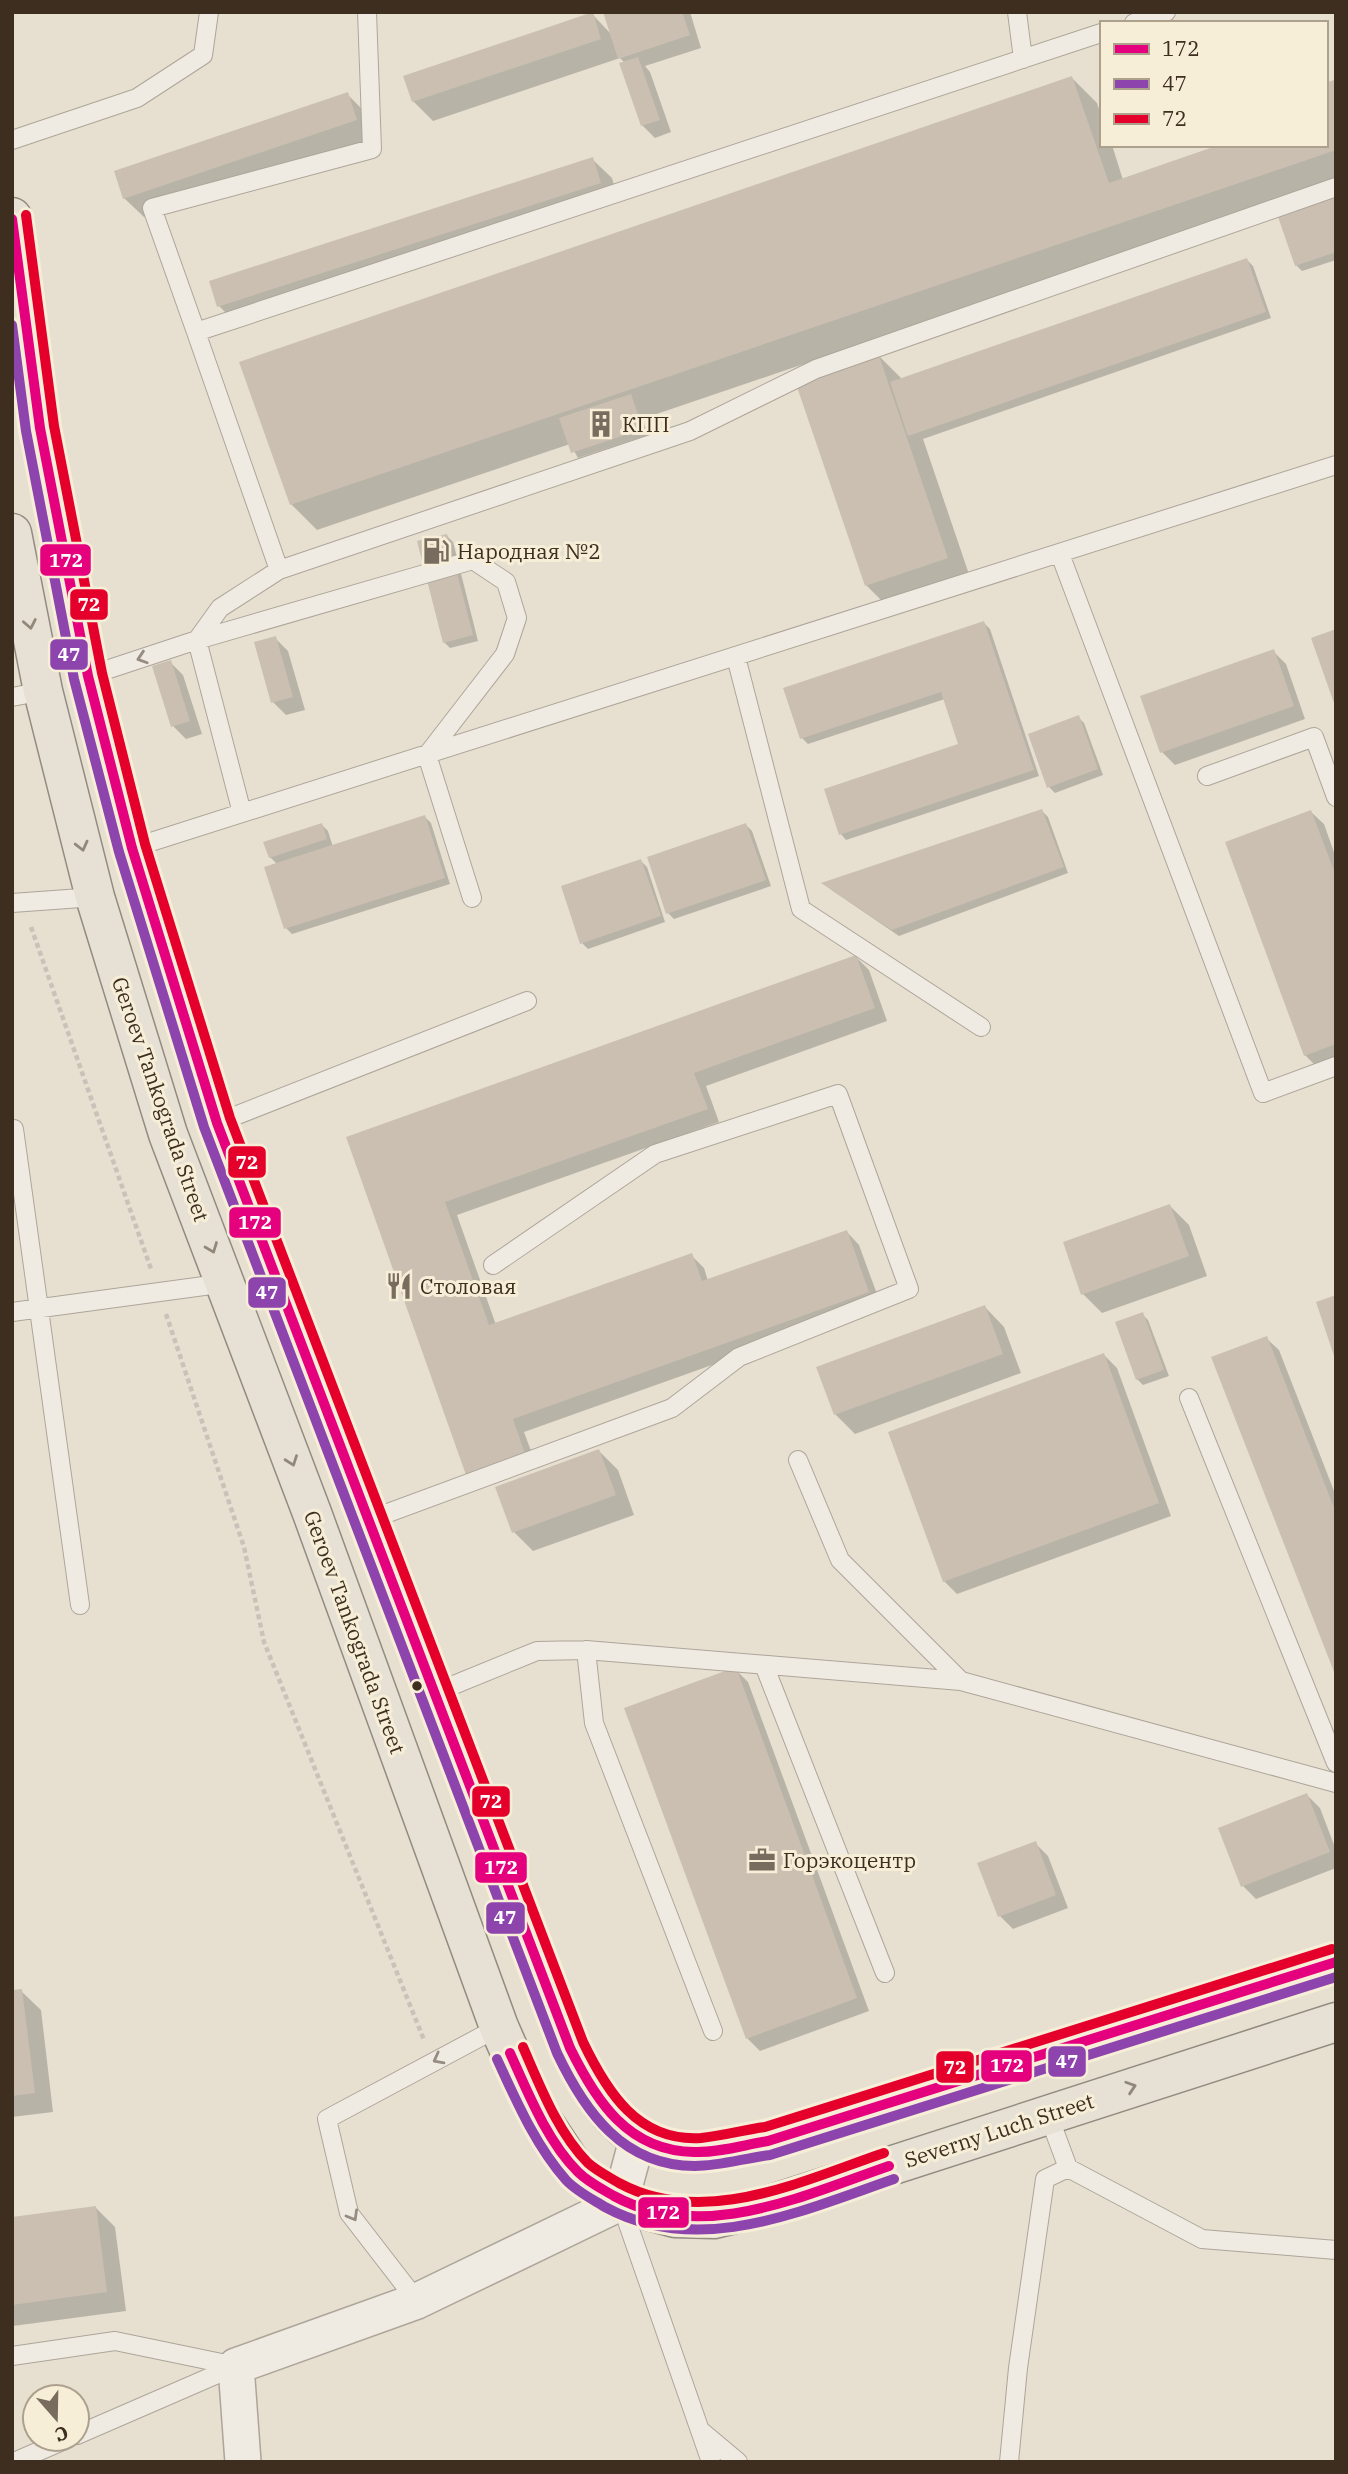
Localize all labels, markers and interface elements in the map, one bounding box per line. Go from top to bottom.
legend [1100,21,1327,147]
text: 172 [1162,34,1200,62]
text: 47 [1162,69,1187,97]
text: 72 [1162,104,1187,132]
building icon: КПП [586,409,616,439]
place label: КПП [622,410,669,438]
fuel station icon: Народная №2 [421,536,451,566]
place label: Народная №2 [457,537,601,565]
line badge: 172 [39,543,92,577]
text: 172 [49,548,83,572]
line badge: 72 [69,588,109,621]
text: 72 [78,592,100,616]
one-way arrow [22,618,37,630]
line badge: 47 [49,638,89,671]
text: 47 [58,642,80,666]
one-way arrow [137,650,149,664]
one-way arrow [74,839,88,851]
street label: Geroev Tankograda Street [106,973,216,1225]
line badge: 72 [227,1145,267,1179]
text: 72 [236,1150,258,1174]
line badge: 172 [228,1206,282,1239]
text: 172 [238,1210,272,1234]
one-way arrow [204,1242,218,1254]
restaurant icon: Столовая [384,1271,414,1301]
place label: Столовая [420,1272,516,1300]
line badge: 47 [247,1276,287,1309]
text: 47 [256,1280,278,1304]
one-way arrow [284,1455,298,1467]
street label: Geroev Tankograda Street [298,1506,412,1758]
unlabelled marker [410,1679,424,1693]
line badge: 72 [471,1785,511,1818]
text: 72 [480,1789,502,1813]
office icon: Горэкоцентр [747,1845,777,1875]
place label: Горэкоцентр [783,1846,916,1874]
line badge: 172 [474,1851,528,1884]
text: 172 [484,1855,518,1879]
line badge: 47 [485,1901,526,1935]
text: 47 [494,1905,516,1929]
line badge: 47 [1047,2045,1087,2078]
line badge: 172 [980,2049,1033,2083]
text: 47 [1056,2049,1078,2073]
line badge: 72 [935,2050,975,2084]
one-way arrow [433,2051,446,2065]
text: 172 [990,2053,1024,2077]
text: 72 [944,2055,966,2079]
one-way arrow [1125,2081,1137,2096]
street label: Severny Luch Street [901,2086,1097,2174]
line badge: 172 [637,2196,690,2229]
text: 172 [646,2200,680,2224]
one-way arrow [345,2208,358,2221]
north arrow [21,2383,91,2453]
text: С [52,2421,72,2447]

